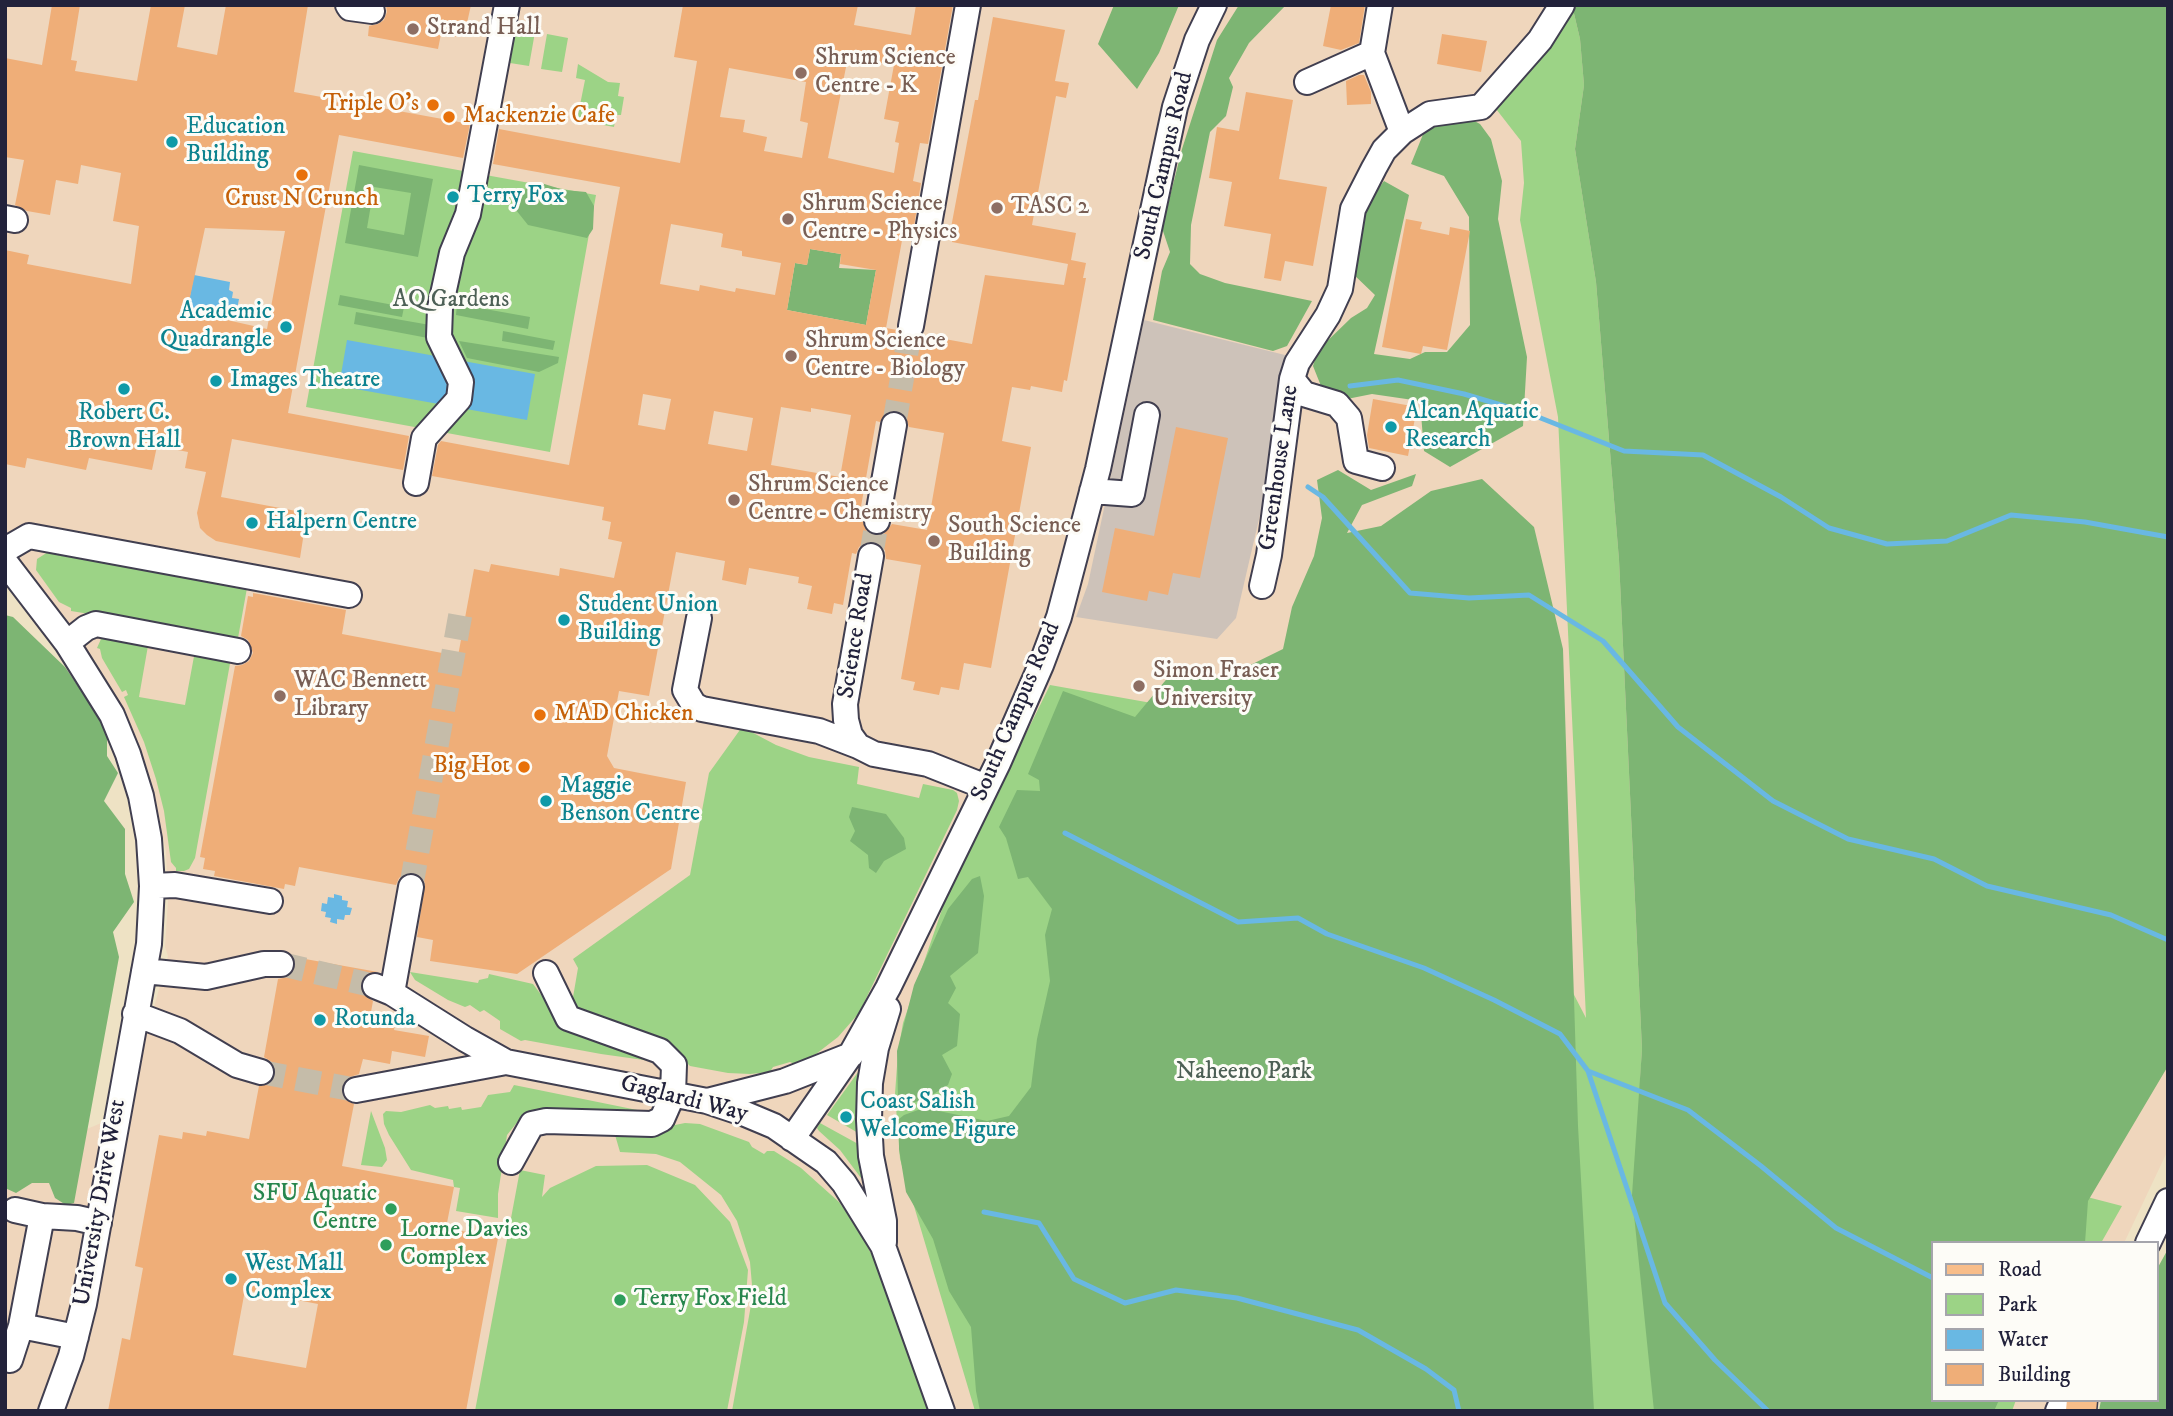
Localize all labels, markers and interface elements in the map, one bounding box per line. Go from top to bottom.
place label: Strand Hall [427,15,541,43]
marker: Strand Hall [405,21,421,37]
place label: Shrum Science Centre - K [815,45,956,101]
marker: Shrum Science Centre - K [793,65,809,81]
street label: South Campus Road [1129,69,1201,263]
place label: Triple O's [323,91,419,119]
marker: Triple O's [425,97,441,113]
place label: Mackenzie Cafe [463,103,615,131]
marker: Mackenzie Cafe [441,109,457,125]
place label: Education Building [186,114,285,170]
marker: Education Building [164,134,180,150]
marker: Crust N Crunch [294,167,310,183]
place label: Terry Fox [467,183,564,211]
place label: Crust N Crunch [225,186,379,214]
marker: Terry Fox [445,189,461,205]
place label: Shrum Science Centre - Physics [802,191,957,247]
place label: TASC 2 [1011,194,1089,222]
marker: TASC 2 [989,200,1005,216]
marker: Shrum Science Centre - Physics [780,211,796,227]
park label: AQ Gardens [393,287,509,315]
place label: Academic Quadrangle [160,299,272,355]
marker: Academic Quadrangle [278,319,294,335]
place label: Shrum Science Centre - Biology [805,328,965,384]
marker: Shrum Science Centre - Biology [783,348,799,364]
place label: Images Theatre [230,367,380,395]
marker: Images Theatre [208,373,224,389]
marker: Robert C. Brown Hall [116,381,132,397]
street label: Greenhouse Lane [1254,383,1306,553]
place label: Alcan Aquatic Research [1405,399,1539,455]
place label: Robert C. Brown Hall [67,400,181,456]
marker: Alcan Aquatic Research [1383,419,1399,435]
place label: Shrum Science Centre - Chemistry [748,472,932,528]
marker: Shrum Science Centre - Chemistry [726,492,742,508]
place label: Halpern Centre [266,509,417,537]
place label: South Science Building [948,513,1081,569]
marker: Halpern Centre [244,515,260,531]
marker: South Science Building [926,533,942,549]
street label: Science Road [833,571,881,701]
place label: Student Union Building [578,592,718,648]
marker: Student Union Building [556,612,572,628]
street label: South Campus Road [966,618,1068,806]
place label: Simon Fraser University [1153,658,1279,714]
place label: WAC Bennett Library [294,668,427,724]
marker: Simon Fraser University [1131,678,1147,694]
marker: WAC Bennett Library [272,688,288,704]
place label: MAD Chicken [554,701,693,729]
marker: MAD Chicken [532,707,548,723]
place label: Big Hot [433,753,510,781]
marker: Big Hot [516,759,532,775]
place label: Maggie Benson Centre [560,773,700,829]
marker: Maggie Benson Centre [538,793,554,809]
place label: Rotunda [334,1006,415,1034]
marker: Rotunda [312,1012,328,1028]
park label: Naheeno Park [1176,1059,1312,1087]
street label: Gaglardi Way [617,1070,751,1130]
place label: Coast Salish Welcome Figure [860,1089,1016,1145]
street label: University Drive West [69,1097,133,1309]
marker: Coast Salish Welcome Figure [838,1109,854,1125]
place label: SFU Aquatic Centre [253,1181,377,1237]
marker: SFU Aquatic Centre [383,1201,399,1217]
place label: Lorne Davies Complex [400,1217,528,1273]
marker: Lorne Davies Complex [378,1237,394,1253]
legend [1932,1241,2159,1402]
place label: West Mall Complex [245,1251,343,1307]
text: Road [1998,1257,2042,1283]
marker: West Mall Complex [223,1271,239,1287]
place label: Terry Fox Field [634,1286,787,1314]
marker: Terry Fox Field [612,1292,628,1308]
text: Park [1998,1292,2037,1318]
text: Water [1998,1327,2048,1353]
text: Building [1998,1362,2070,1388]

